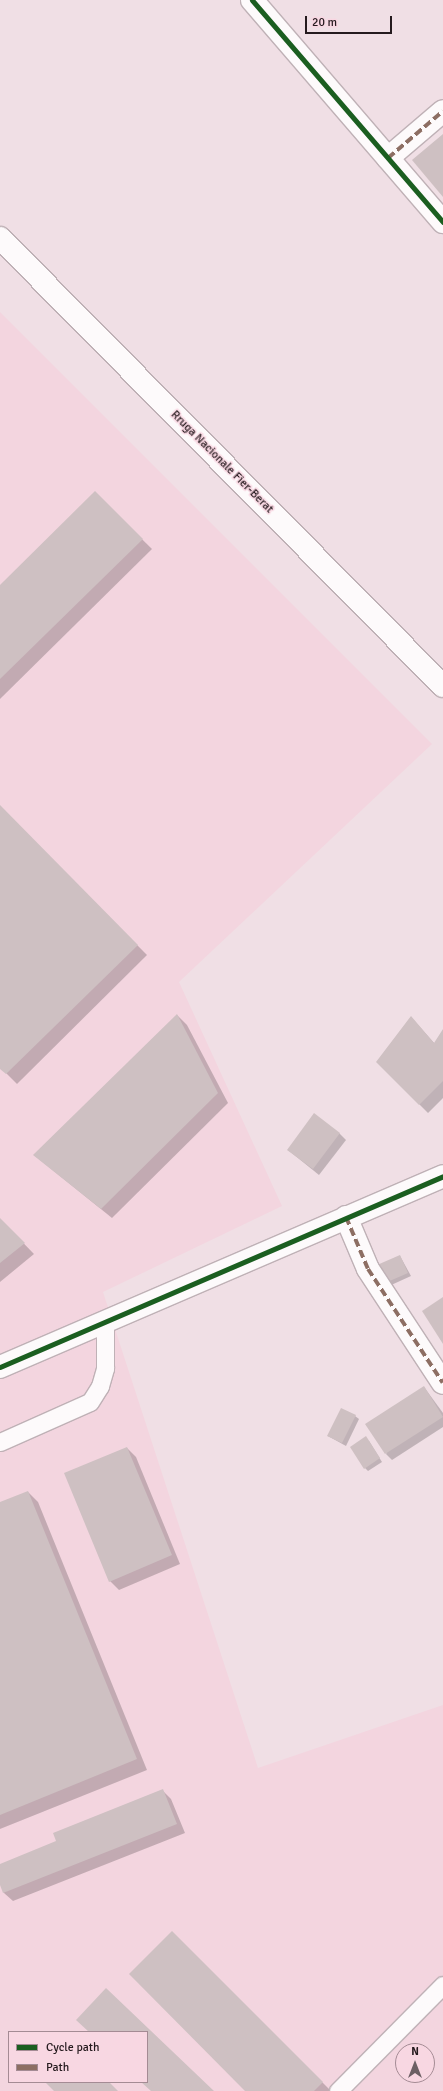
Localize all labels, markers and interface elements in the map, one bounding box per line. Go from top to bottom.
scale bar [307,8,394,34]
text: 20 m [312,15,337,30]
street label: Rruga Nacionale Fier-Berat [168,408,276,516]
legend [8,2031,148,2083]
text: Cycle path [46,2040,99,2055]
north arrow [395,2043,435,2083]
text: N [411,2045,419,2058]
text: Path [46,2060,69,2075]

